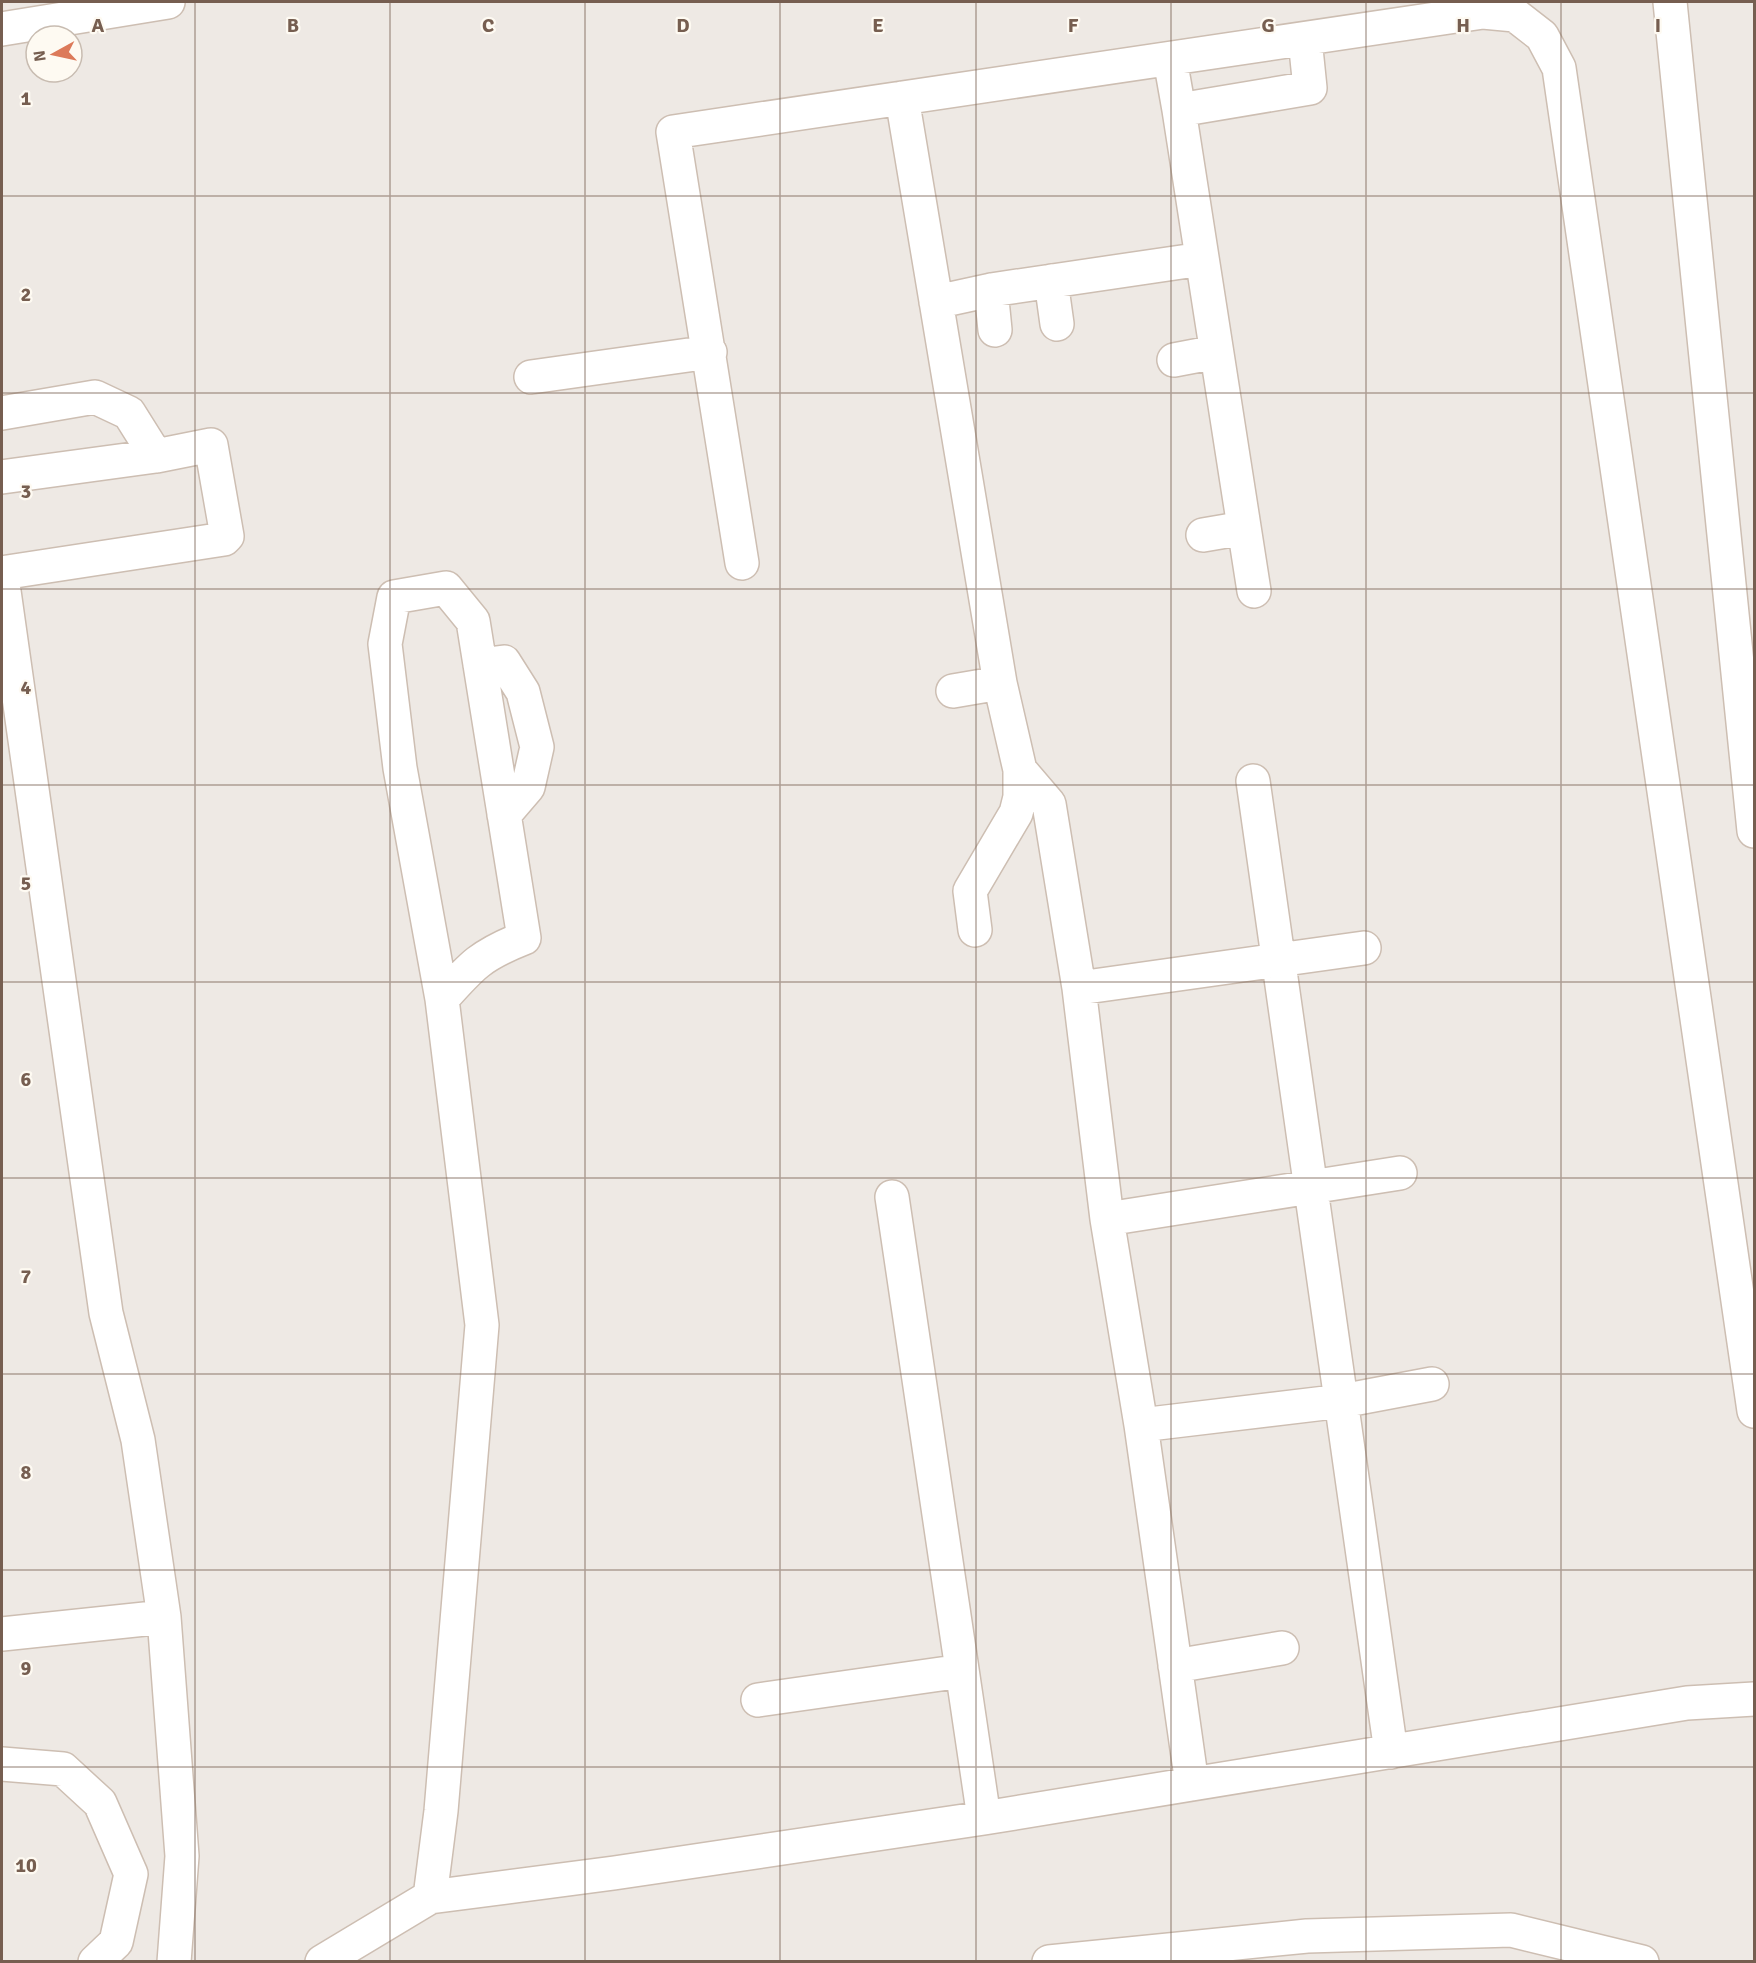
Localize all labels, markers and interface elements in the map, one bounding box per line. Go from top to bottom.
text: A [92,13,105,38]
text: B [287,13,299,38]
text: C [482,13,494,38]
text: D [676,13,690,38]
text: E [872,13,884,38]
text: F [1068,13,1079,38]
text: G [1261,13,1275,38]
text: H [1456,13,1470,38]
text: I [1655,13,1661,38]
north arrow [24,24,84,84]
text: N [29,49,51,63]
text: 1 [21,86,32,111]
text: 2 [21,282,31,307]
text: 3 [21,479,31,504]
text: 4 [21,675,32,700]
text: 5 [21,871,31,896]
text: 6 [21,1067,32,1092]
text: 7 [21,1264,32,1289]
text: 8 [21,1460,32,1485]
text: 9 [21,1656,32,1681]
text: 10 [15,1853,37,1878]

